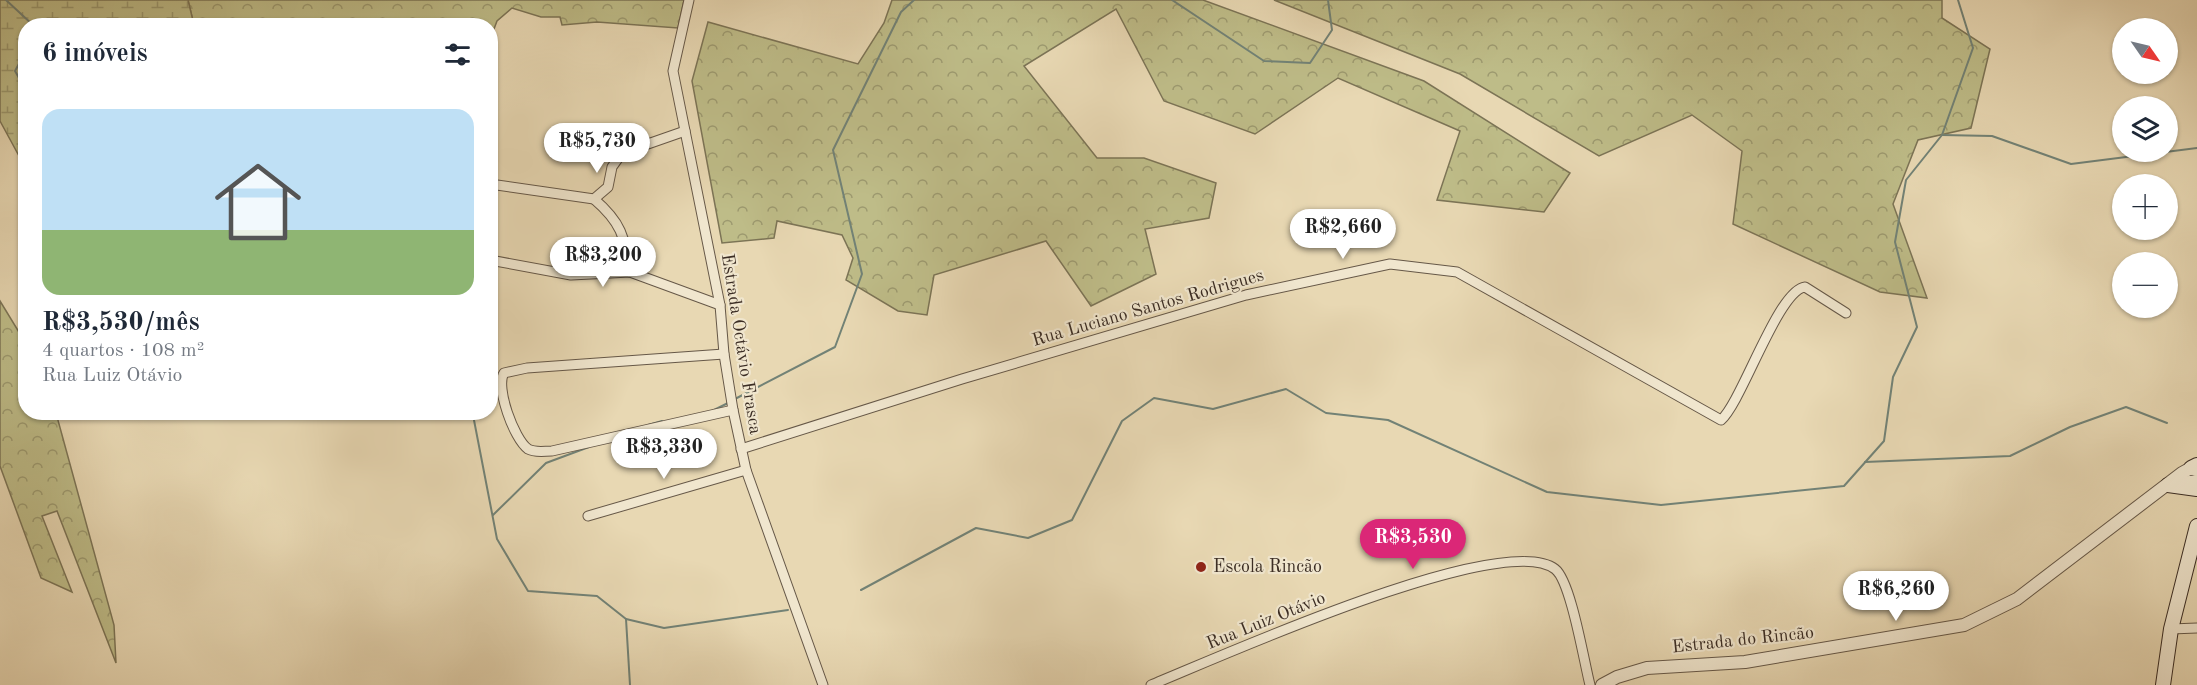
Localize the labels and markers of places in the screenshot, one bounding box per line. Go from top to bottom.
pin: R$5,730 [542,123,652,174]
pin: R$2,660 [1288,209,1398,260]
pin: R$3,200 [548,237,658,288]
pin: R$3,330 [609,429,719,480]
pin: R$3,530 [1358,519,1468,570]
place label: Escola Rincão [1213,558,1322,576]
marker: Escola Rincão [1194,560,1208,574]
pin: R$6,260 [1841,571,1951,622]

